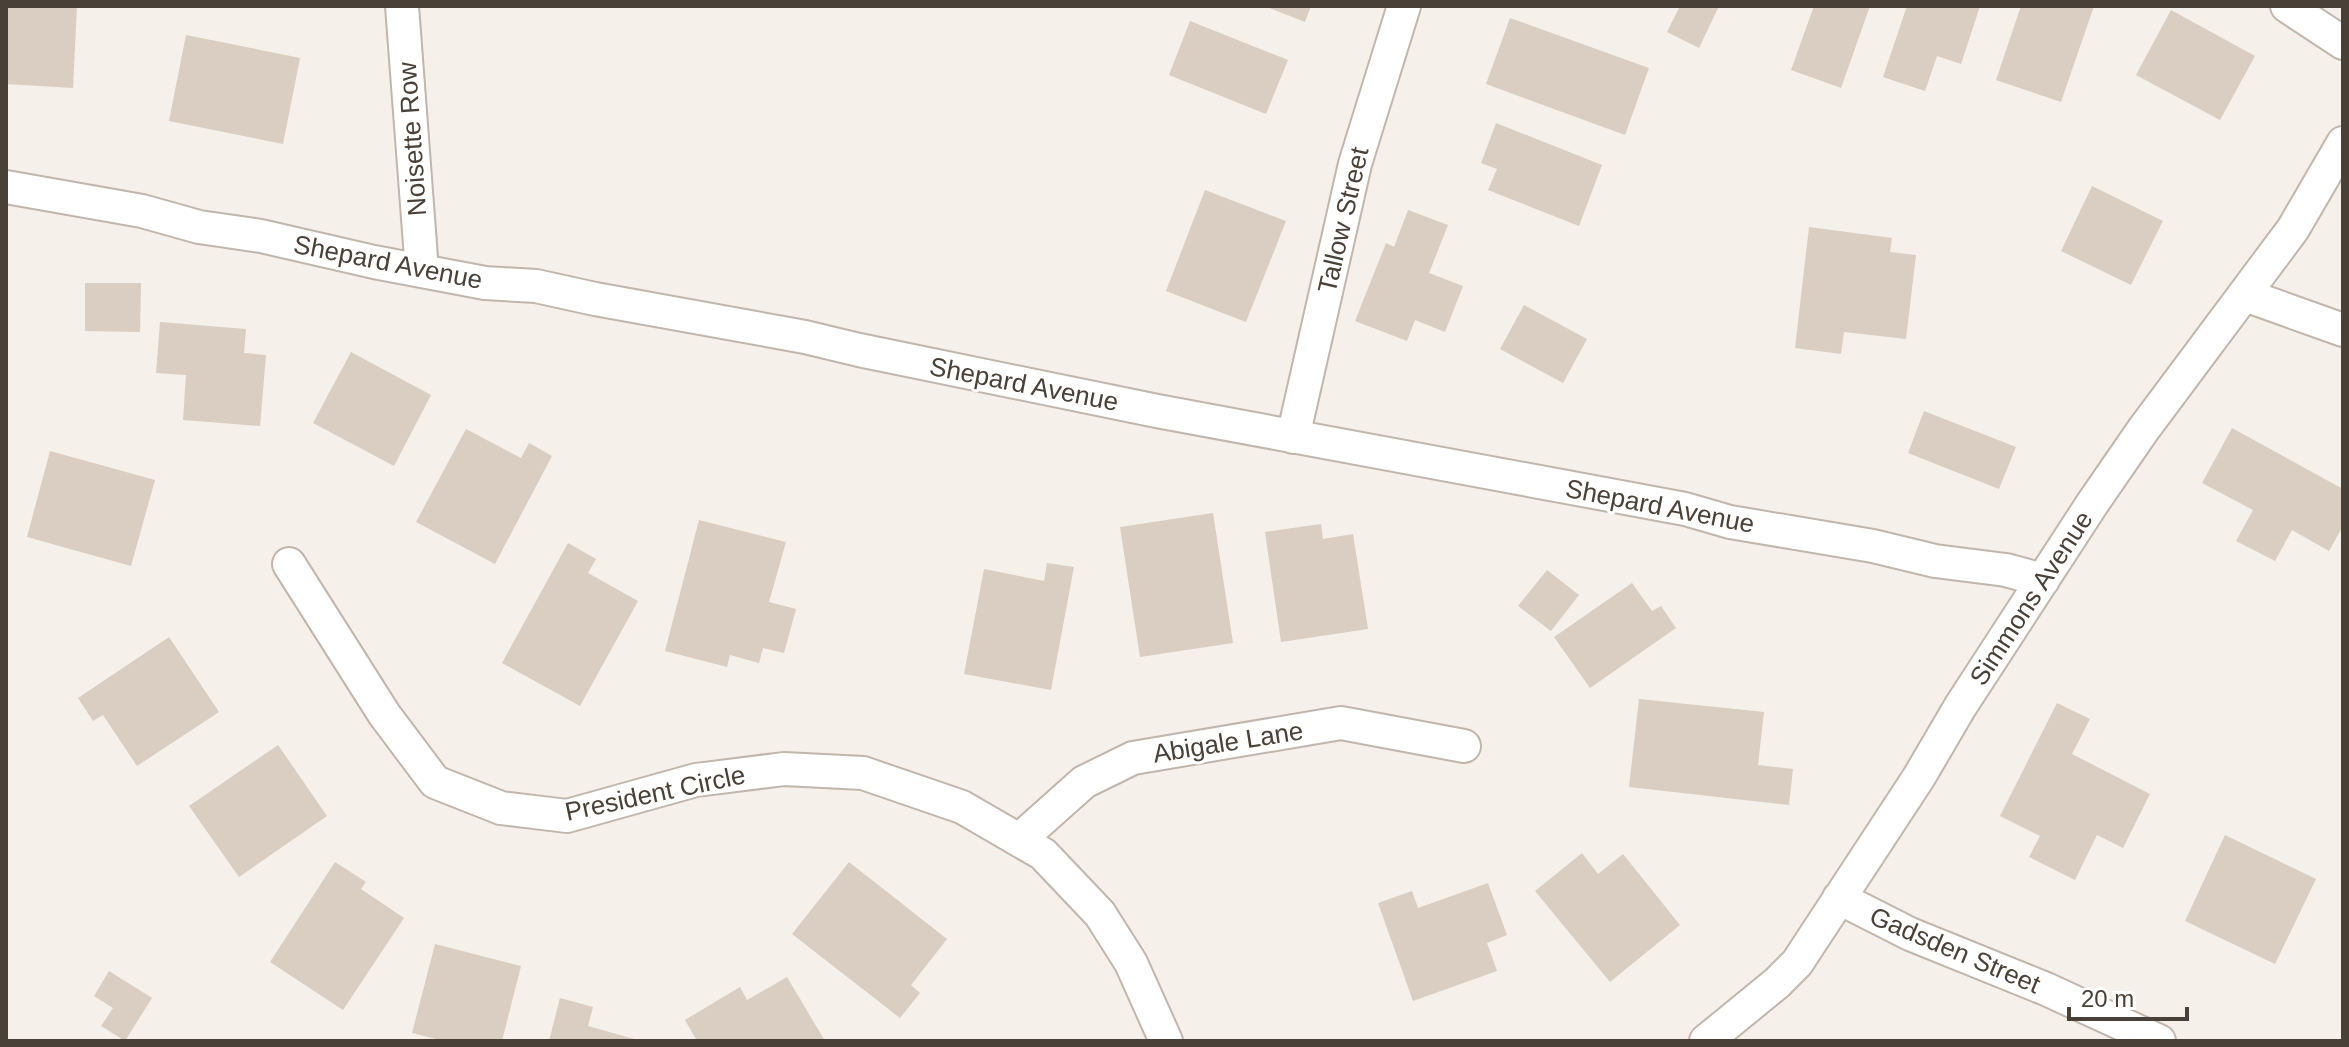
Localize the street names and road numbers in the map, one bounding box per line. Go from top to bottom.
street label: Noisette Row [392,61,432,217]
street label: Tallow Street [1312,143,1375,296]
street label: Shepard Avenue [291,229,485,295]
street label: Shepard Avenue [927,351,1121,417]
street label: Shepard Avenue [1563,473,1757,539]
street label: Simmons Avenue [1963,505,2099,691]
street label: Abigale Lane [1151,715,1305,769]
street label: President Circle [562,759,748,827]
street label: Gadsden Street [1865,901,2045,1000]

